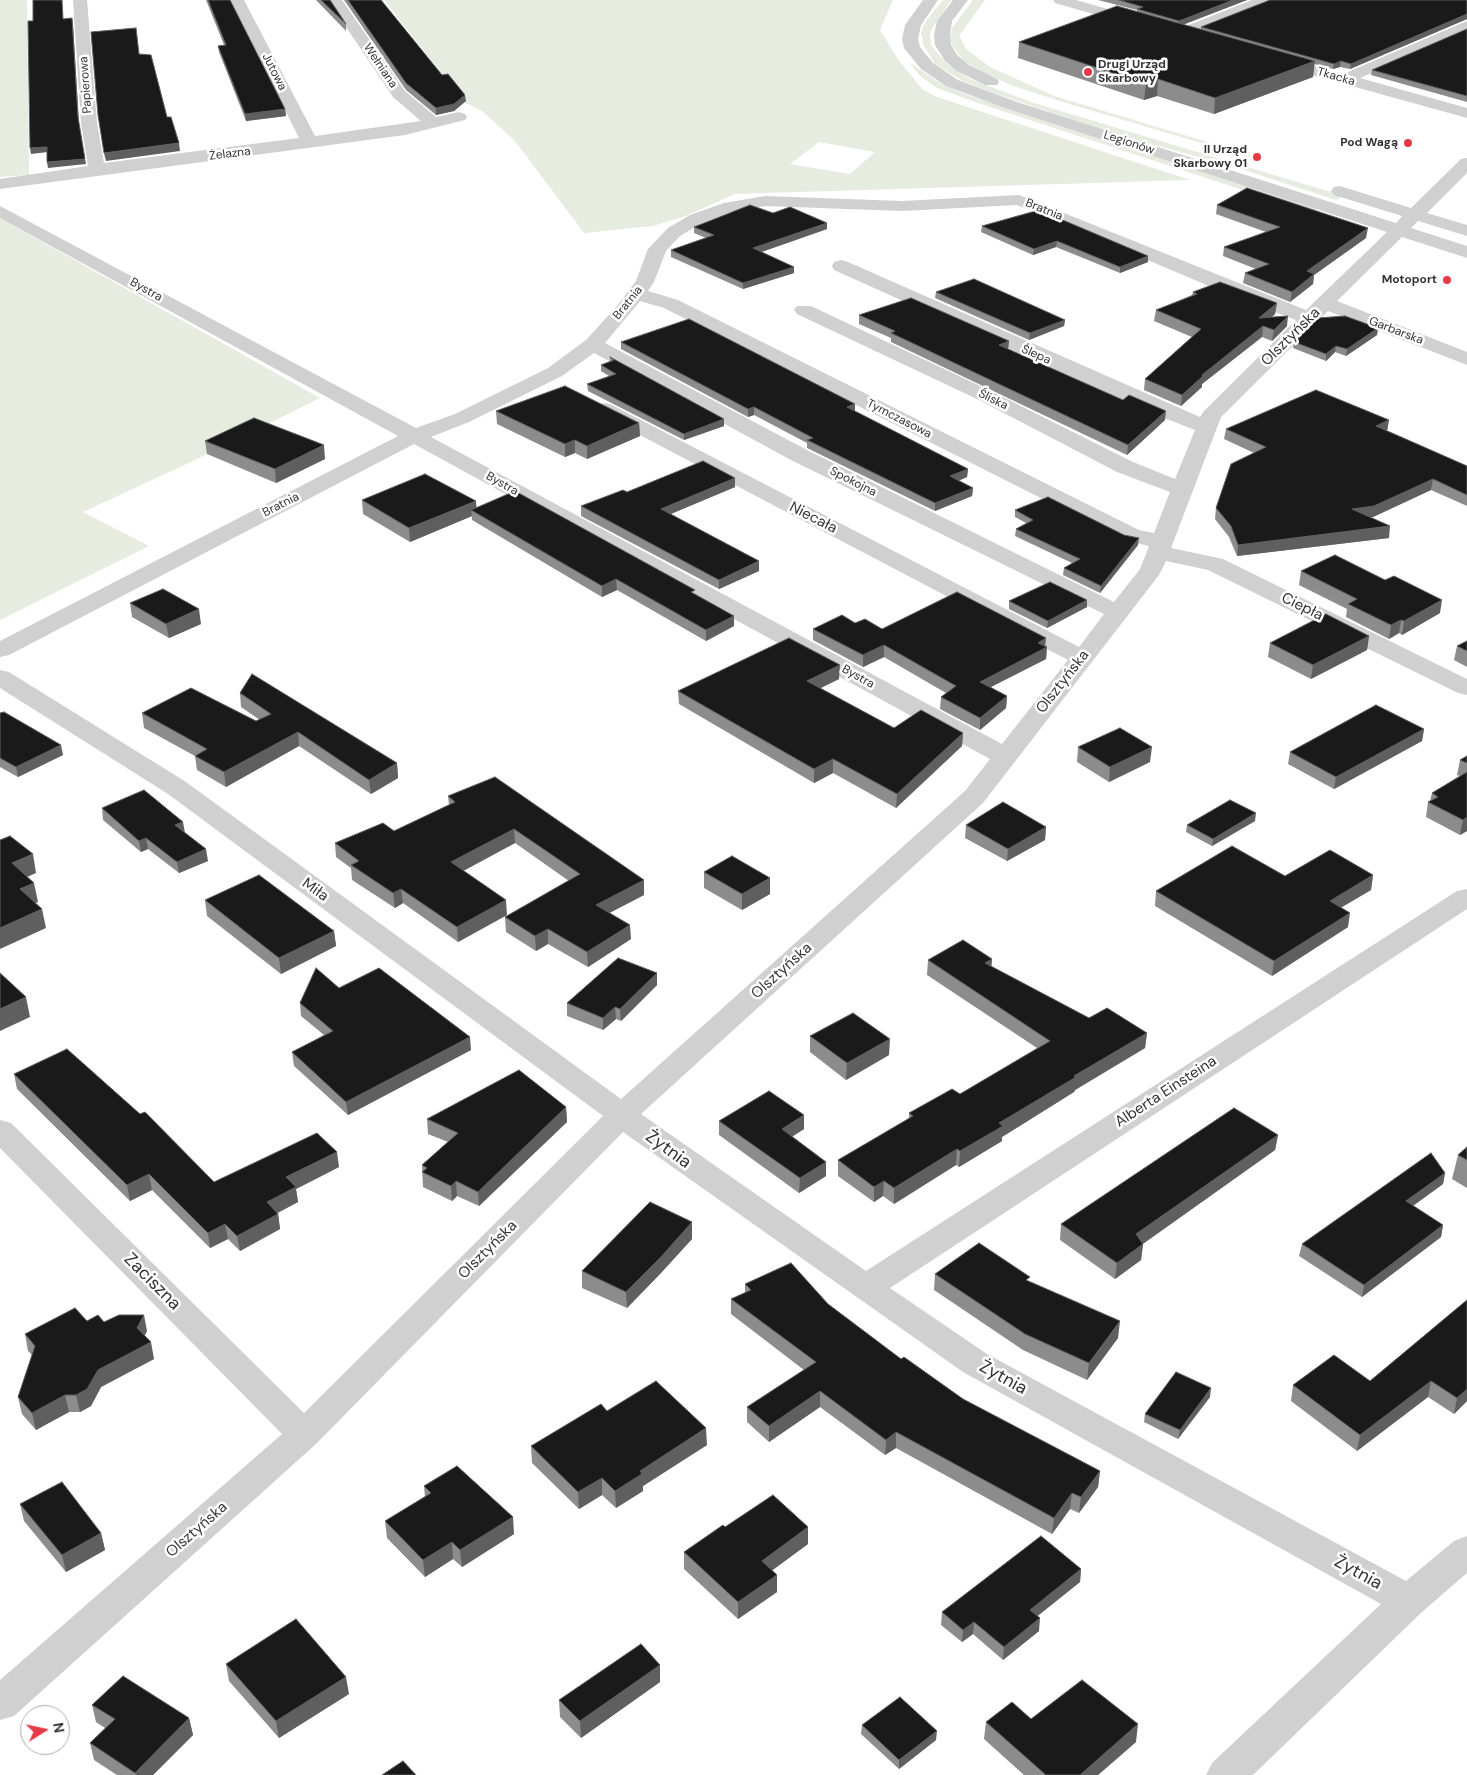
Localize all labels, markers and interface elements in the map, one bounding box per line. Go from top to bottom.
street label: Wełniana [360,41,400,91]
street label: Jutowa [259,51,289,93]
street label: Papierowa [77,56,95,114]
place label: Drugi Urząd Skarbowy [1098,58,1166,86]
street label: Tkacka [1315,65,1357,89]
marker: Drugi Urząd Skarbowy [1082,66,1094,78]
street label: Legionów [1102,128,1156,158]
place label: Pod Wagą [1340,136,1398,150]
marker: Pod Wagą [1402,137,1414,149]
place label: II Urząd Skarbowy 01 [1173,143,1247,171]
street label: Żelazna [209,144,251,164]
marker: II Urząd Skarbowy 01 [1251,151,1263,163]
street label: Bratnia [1023,196,1065,224]
place label: Motoport [1382,273,1437,287]
marker: Motoport [1441,274,1453,286]
street label: Bystra [127,275,165,305]
street label: Bratnia [610,283,646,323]
street label: Olsztyńska [1258,304,1324,370]
street label: Garbarska [1367,314,1425,348]
street label: Ślepa [1019,342,1053,368]
street label: Śliska [976,387,1010,413]
street label: Tymczasowa [864,397,934,441]
street label: Spokojna [827,464,879,500]
street label: Bystra [483,469,521,499]
street label: Bratnia [260,490,302,520]
street label: Niecała [786,498,840,538]
street label: Ciepła [1278,589,1326,625]
street label: Olsztyńska [1033,647,1093,717]
street label: Bystra [839,662,877,692]
street label: Miła [298,874,332,906]
street label: Olsztyńska [748,939,816,1003]
street label: Alberta Einsteina [1112,1053,1220,1131]
street label: Żytnia [641,1126,695,1174]
street label: Olsztyńska [455,1217,521,1283]
street label: Zaciszna [119,1249,185,1315]
street label: Żytnia [975,1356,1031,1400]
street label: Olsztyńska [163,1498,231,1562]
street label: Żytnia [1330,1551,1386,1595]
north arrow [20,1705,70,1755]
text: N [49,1721,69,1734]

